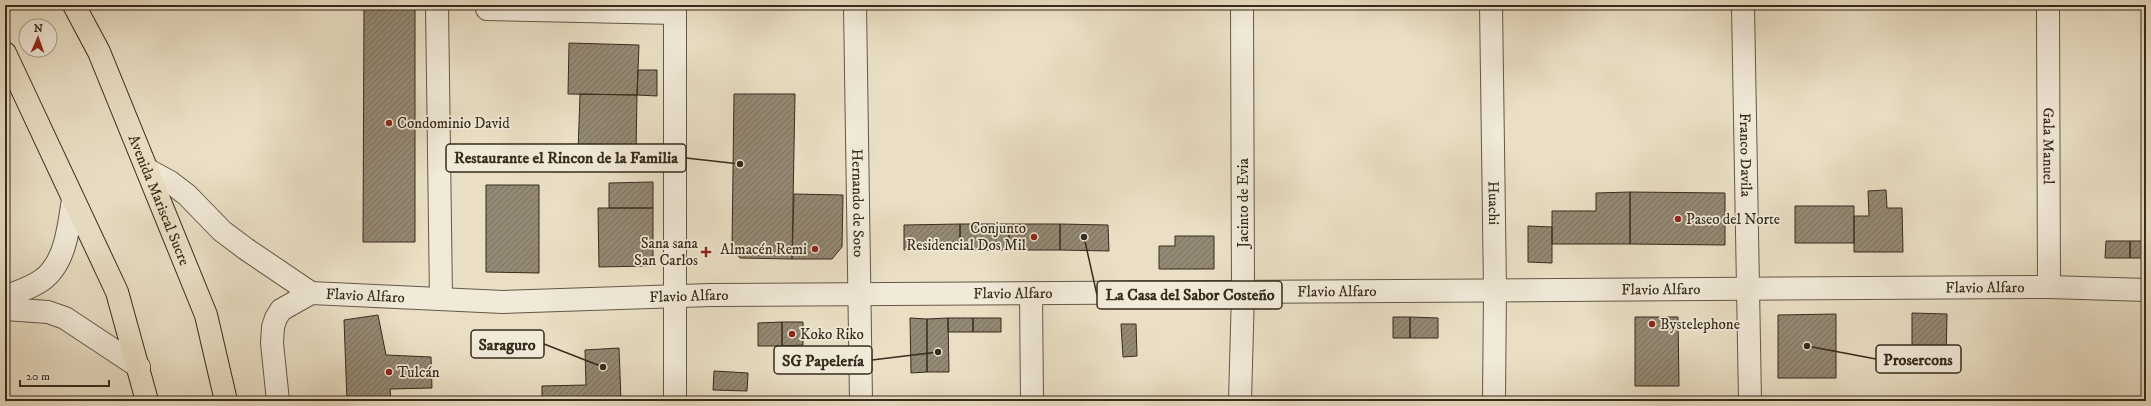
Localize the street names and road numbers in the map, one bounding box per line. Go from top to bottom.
street label: Gala Manuel [2039,108,2058,185]
street label: Franco Davila [1735,113,1756,198]
street label: Avenida Mariscal Sucre [124,132,194,268]
street label: Hernando de Soto [848,149,868,257]
street label: Jacinto de Evia [1234,158,1253,250]
street label: Huachi [1484,181,1504,225]
street label: Flavio Alfaro [1945,278,2025,297]
street label: Flavio Alfaro [1621,280,1701,299]
street label: Flavio Alfaro [1297,282,1377,301]
street label: Flavio Alfaro [973,283,1053,303]
street label: Flavio Alfaro [325,284,405,307]
street label: Flavio Alfaro [649,285,729,307]

